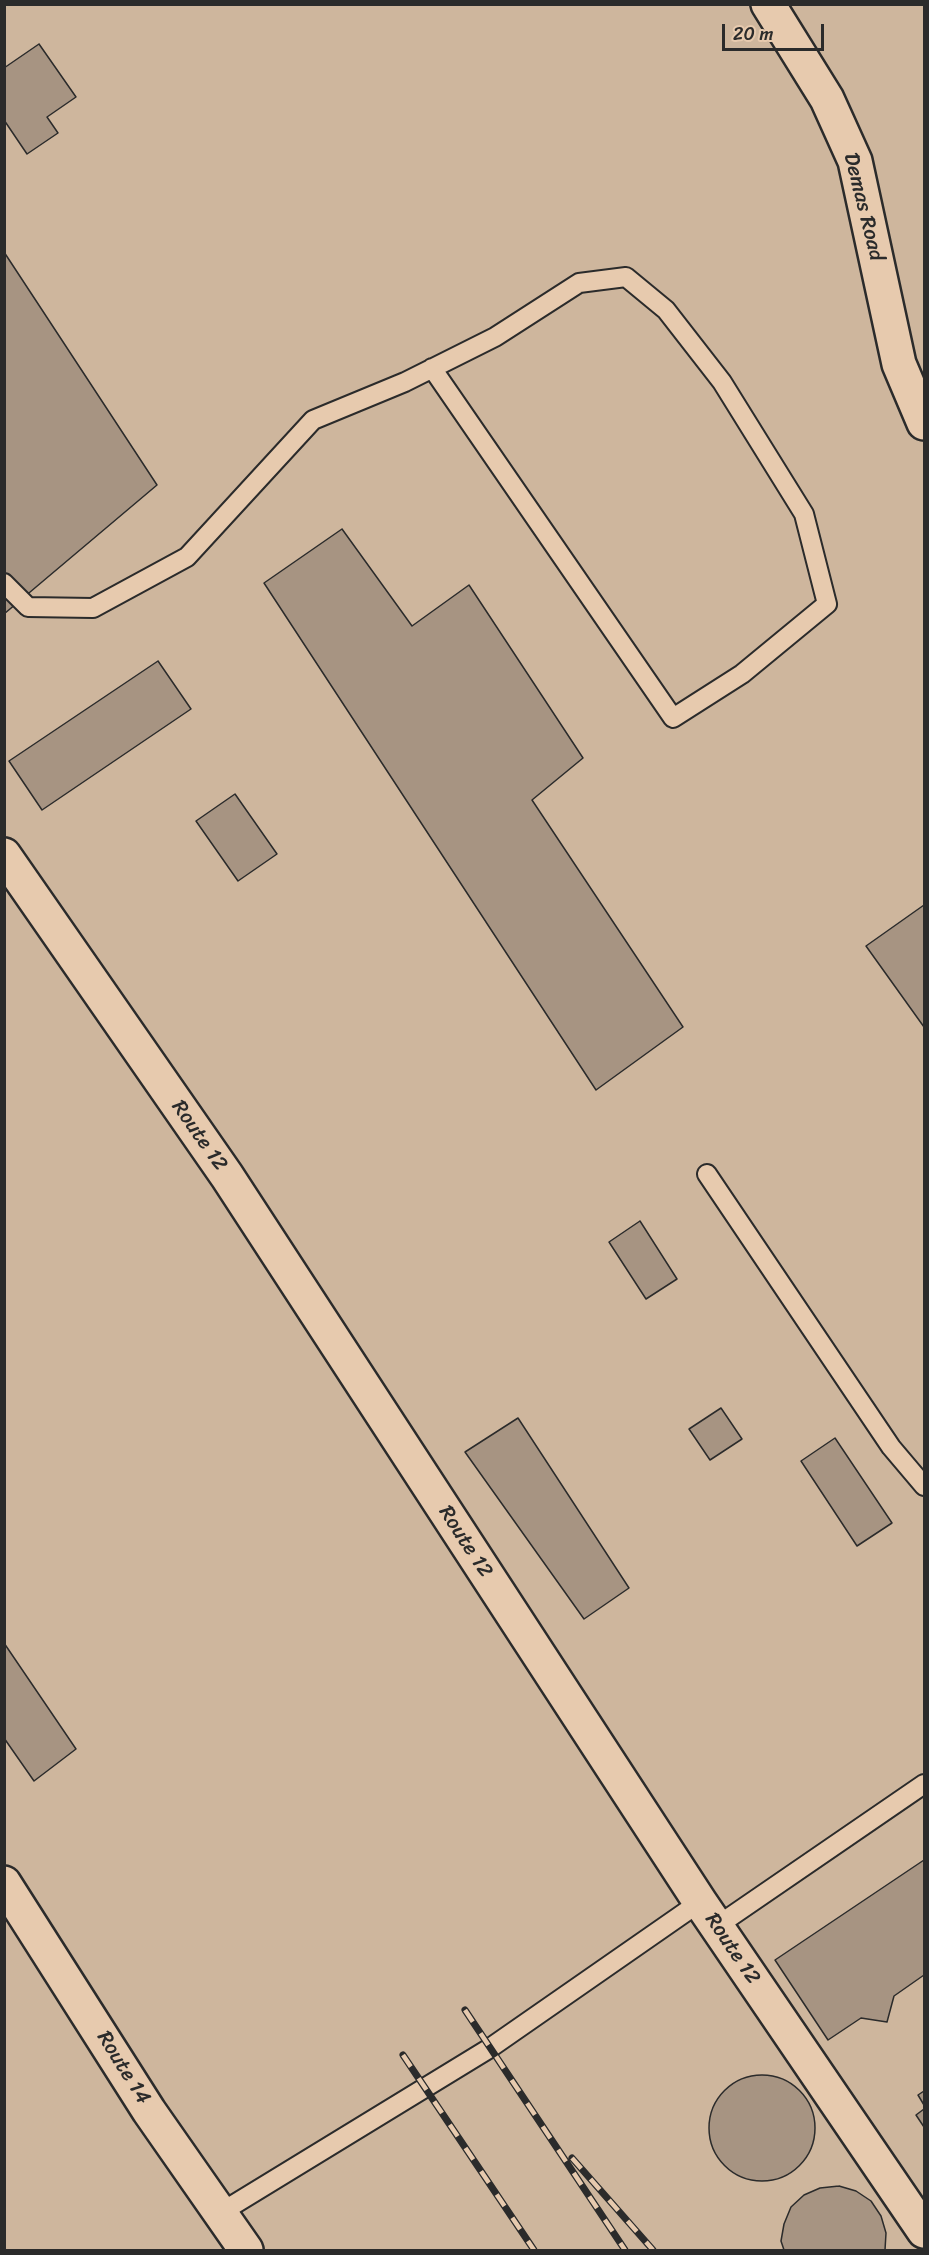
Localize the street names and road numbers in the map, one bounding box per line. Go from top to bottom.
street label: Demas Road [837,151,889,263]
street label: Route 12 [166,1096,232,1176]
street label: Route 12 [432,1501,498,1583]
street label: Route 12 [699,1909,765,1989]
street label: Route 14 [91,2027,155,2109]

